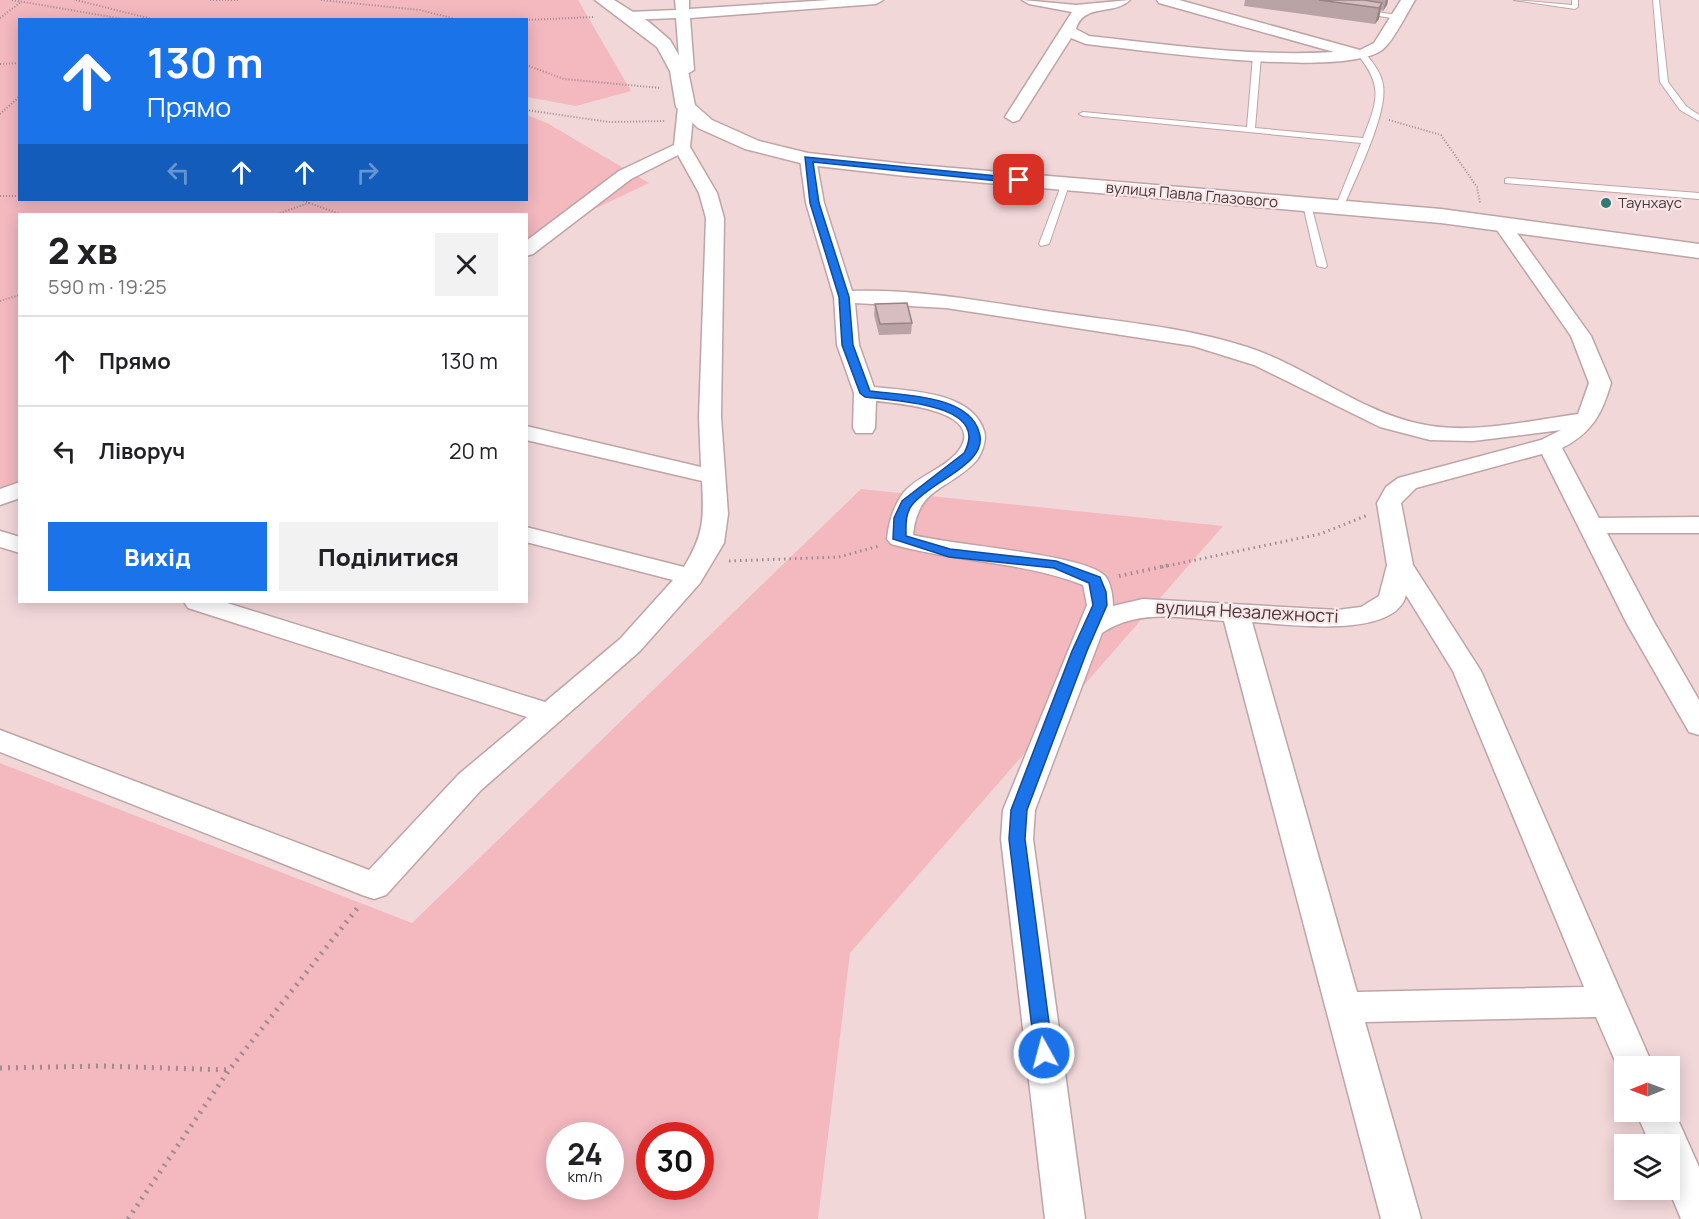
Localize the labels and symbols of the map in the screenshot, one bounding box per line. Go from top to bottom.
pin [993,154,1044,205]
street label: вулиця Павла Глазового [1105,177,1279,213]
place label: Таунхаус [1618,192,1682,213]
marker: Таунхаус [1599,196,1613,210]
street label: вулиця Незалежності [1155,594,1339,628]
position arrow [1012,1021,1076,1085]
north arrow [1614,1056,1680,1122]
speed limit sign: 30 [636,1122,714,1200]

